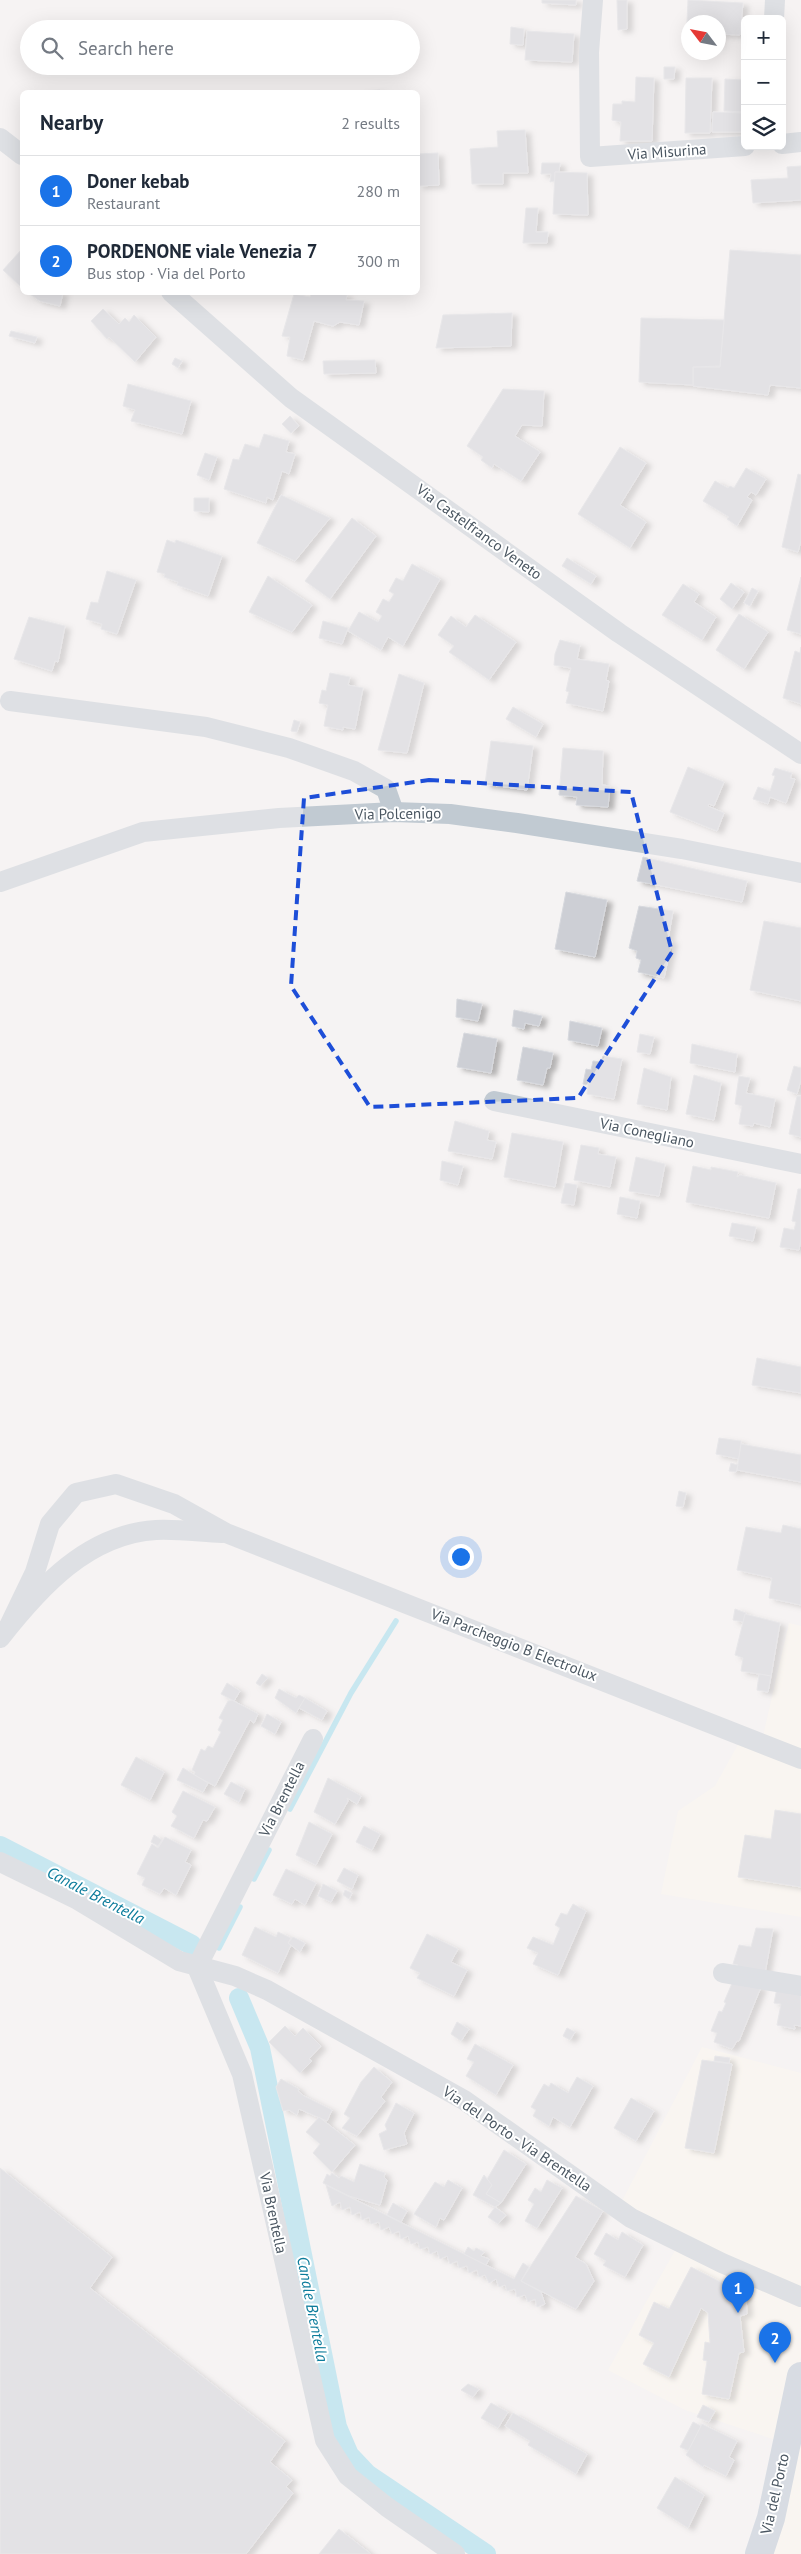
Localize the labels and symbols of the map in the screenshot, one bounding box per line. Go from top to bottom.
north arrow [681,15,726,60]
street label: Via Misurina [626,139,707,164]
street label: Via Castelfranco Veneto [412,479,546,584]
street label: Via Polcenigo [354,803,441,824]
street label: Via Conegliano [597,1113,696,1152]
your location [448,1544,474,1570]
street label: Via Parcheggio B Electrolux [427,1604,600,1685]
street label: Via Brentella [254,1758,309,1841]
water label: Canale Brentella [44,1862,148,1928]
street label: Via del Porto - Via Brentella [438,2081,595,2196]
street label: Via Brentella [255,2170,291,2255]
water label: Canale Brentella [293,2255,333,2364]
pin: 1 [722,2272,754,2313]
pin: 2 [759,2322,791,2363]
street label: Via del Porto [756,2452,793,2537]

